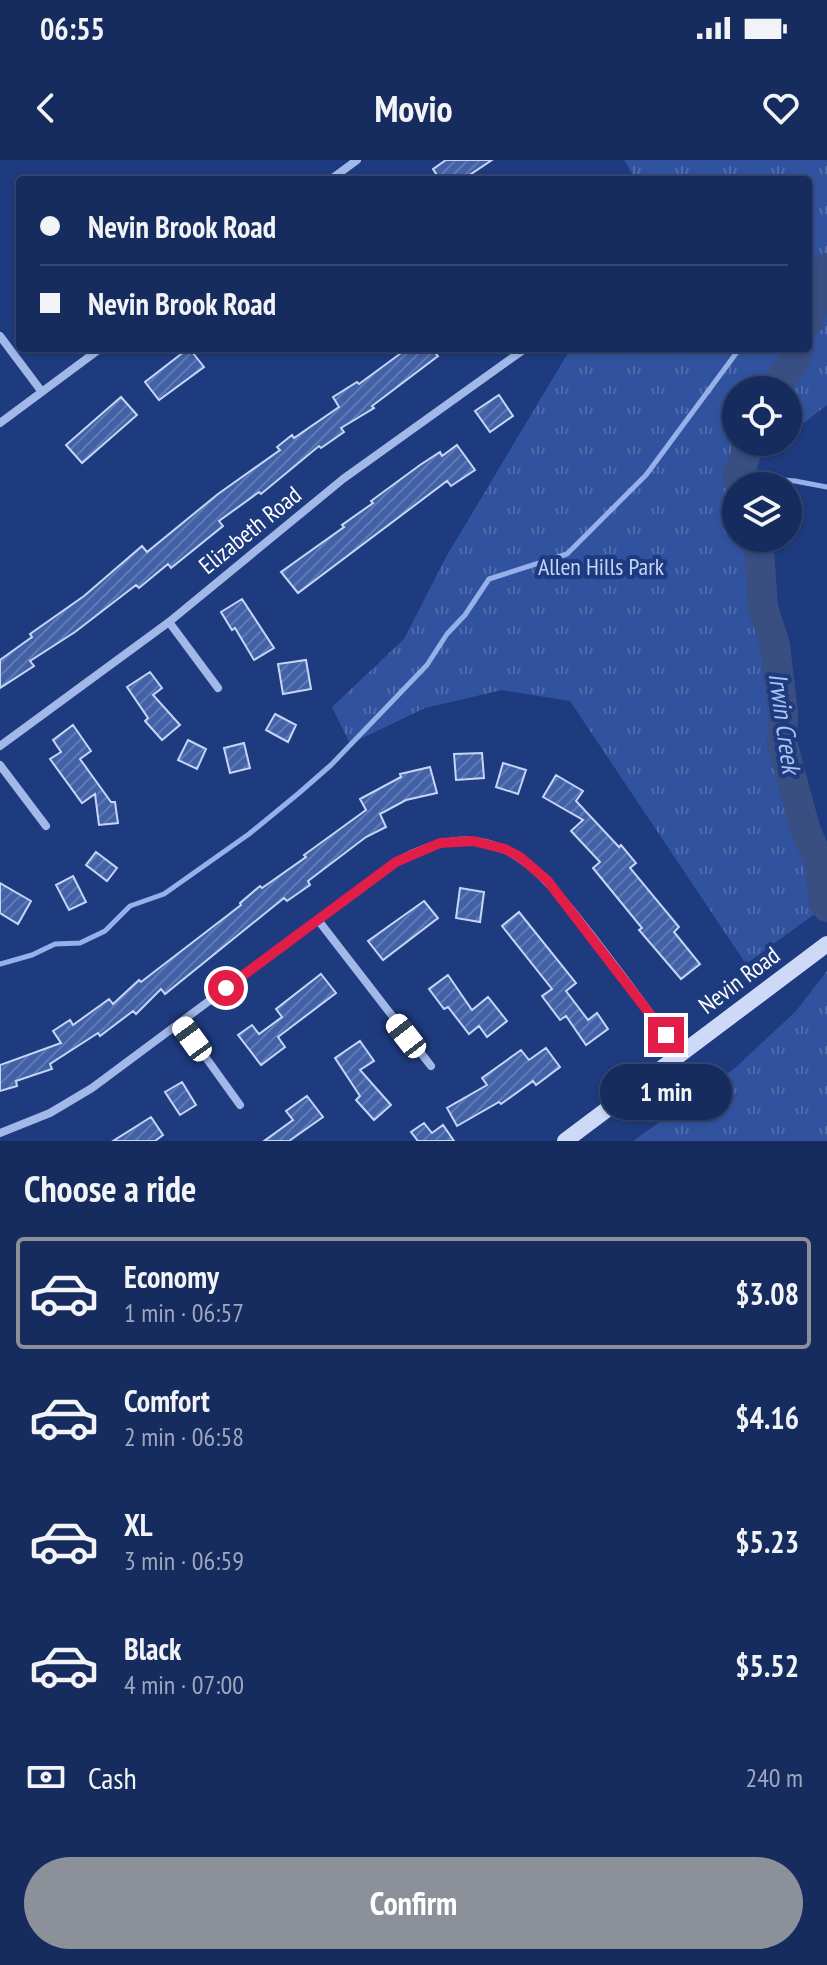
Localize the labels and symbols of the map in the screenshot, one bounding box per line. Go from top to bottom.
street label: Elizabeth Road [193,479,307,581]
park label: Allen Hills Park [538,551,665,582]
water label: Irwin Creek [762,671,809,778]
street label: Nevin Road [692,939,786,1021]
route start [208,970,244,1006]
car [382,1010,430,1062]
car [168,1013,216,1065]
route end [648,1017,684,1053]
callout: 1 min [600,1063,732,1119]

